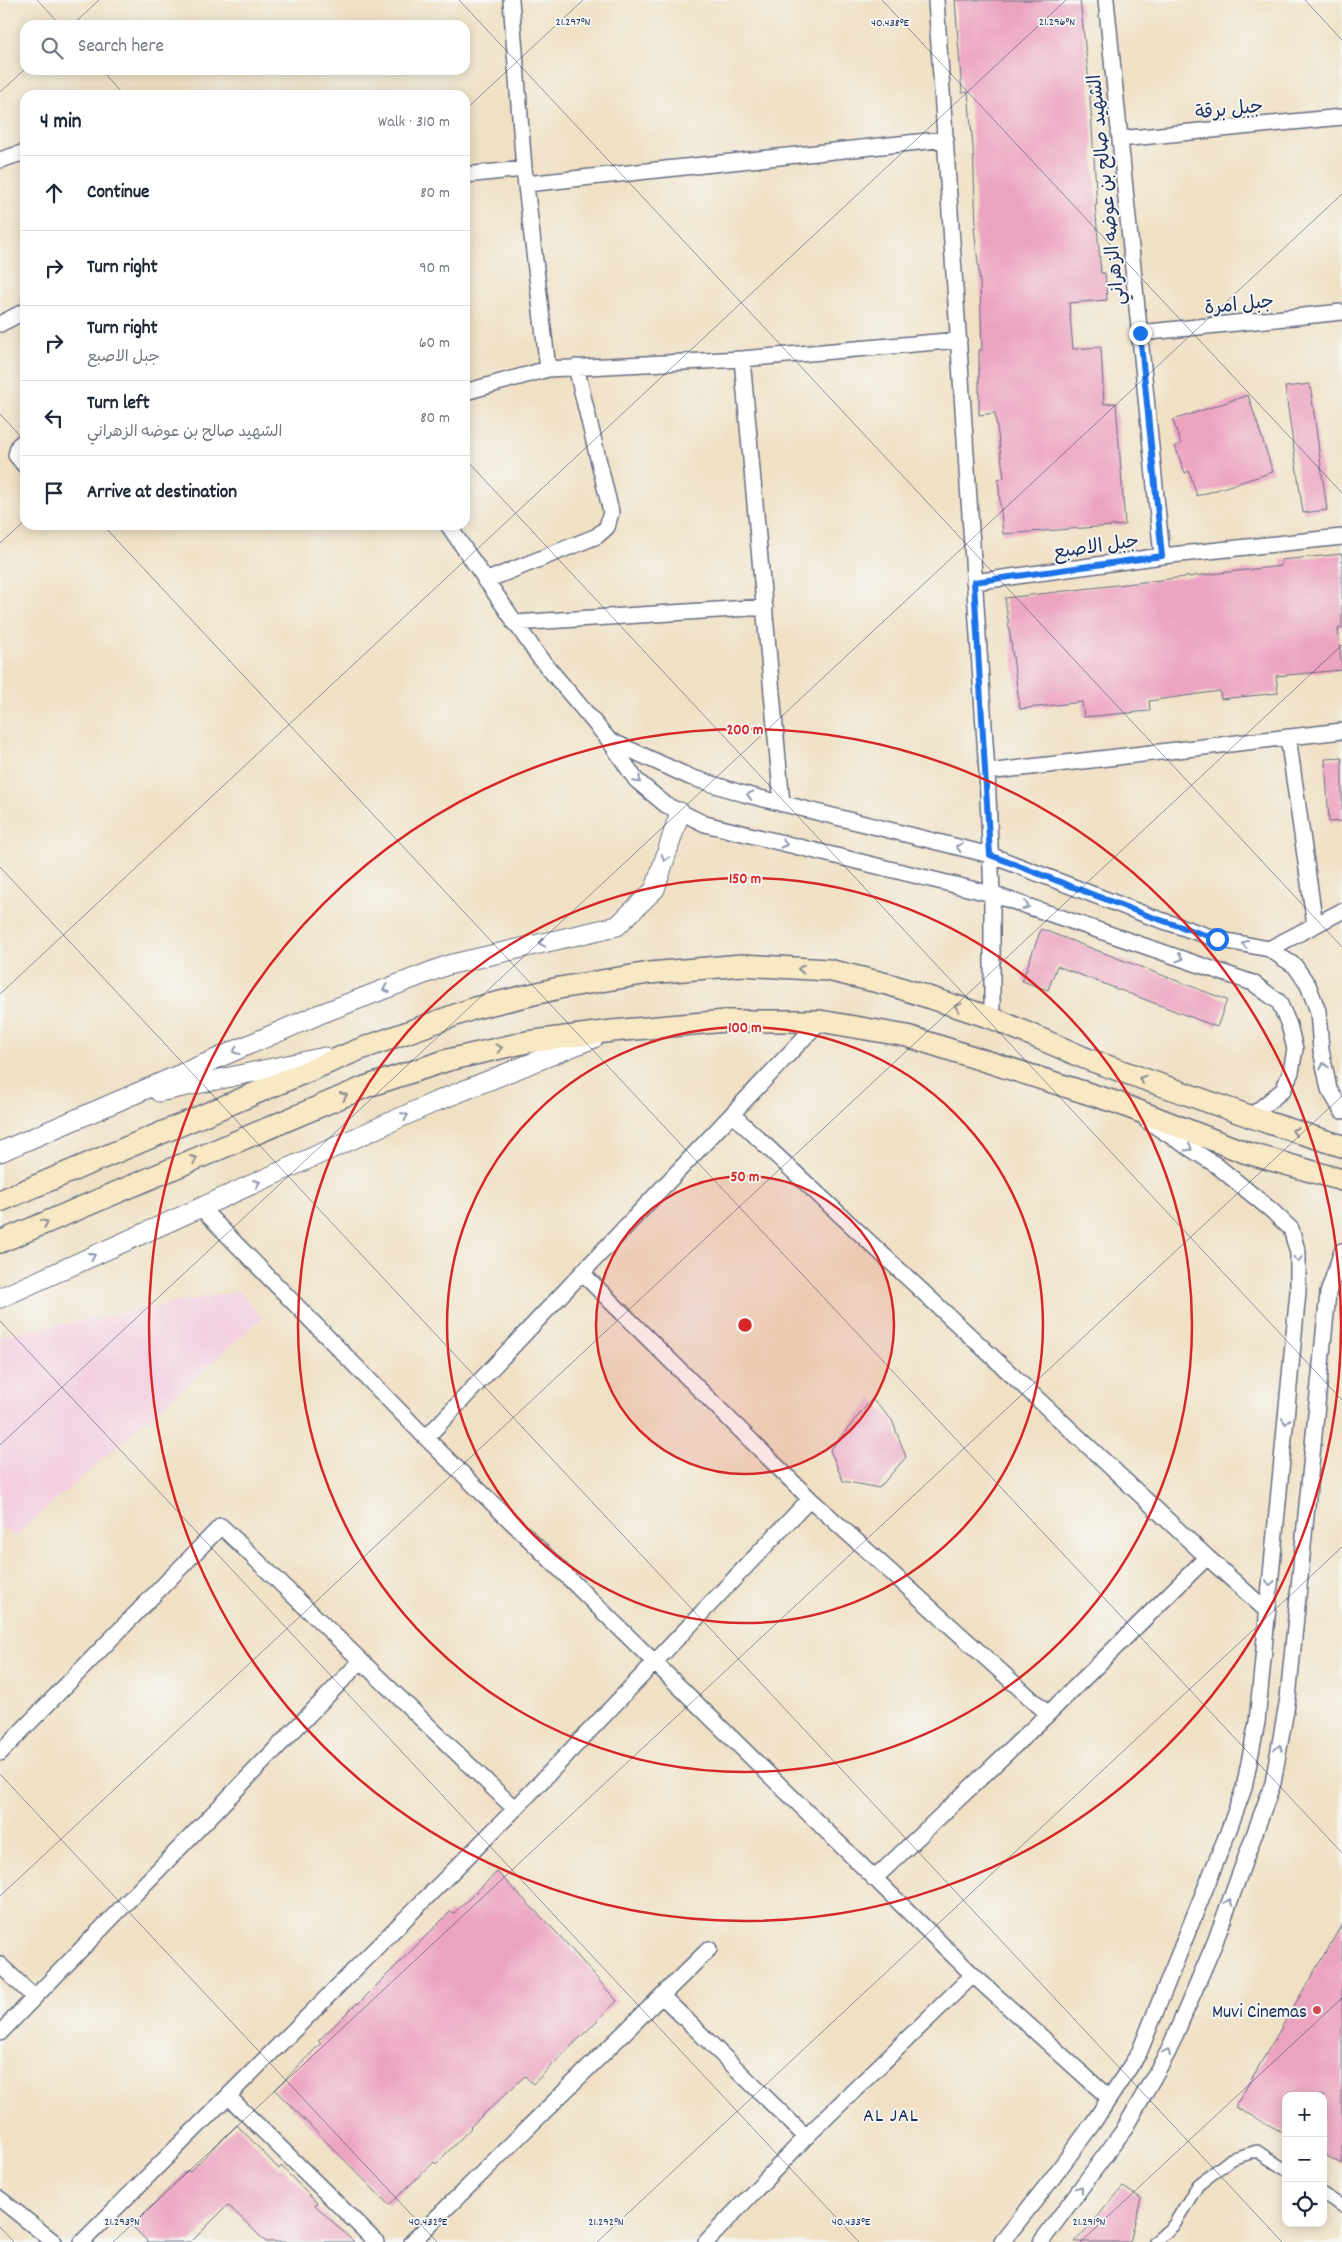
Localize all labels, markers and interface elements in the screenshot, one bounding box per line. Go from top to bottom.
text: 21.297°N [556,14,591,31]
text: 21.296°N [1039,14,1075,31]
text: 40.438°E [871,15,910,32]
search box [20,20,470,75]
icon: search [38,34,66,62]
text: Search here [78,34,164,61]
street label: الشهيد صالح بن عوضه الزهراني [1083,73,1134,306]
street label: جبل برقة [1194,94,1265,128]
text: 4 min [40,108,82,138]
text: Walk · 310 m [378,111,450,134]
icon: ahead [40,179,68,207]
text: Continue [87,180,149,207]
text: 80 m [420,182,450,205]
icon: right [40,254,68,282]
text: Turn right [87,255,158,282]
text: 90 m [419,257,450,280]
street label: جبل امرة [1203,289,1276,324]
text: Turn right [87,316,158,343]
route end [1129,322,1152,345]
icon: right [40,329,68,357]
text: 60 m [419,332,450,355]
text: جبل الاصبع [87,346,160,369]
text: Turn left [87,391,150,418]
icon: left [40,404,68,432]
text: 80 m [420,407,450,430]
text: الشهيد صالح بن عوضه الزهراني [87,421,282,444]
icon: arrive [40,479,68,507]
text: Arrive at destination [87,480,237,507]
street label: جبل الاصبع [1052,529,1141,568]
text: 200 m [727,720,763,742]
one-way arrow [632,774,641,783]
one-way arrow [747,791,755,801]
one-way arrow [779,838,788,849]
one-way arrow [955,842,964,853]
one-way arrow [660,853,670,862]
text: 150 m [729,869,761,891]
one-way arrow [1021,900,1029,910]
route start [1206,928,1229,951]
one-way arrow [537,938,546,948]
one-way arrow [1240,940,1249,950]
one-way arrow [1175,952,1183,962]
one-way arrow [796,963,804,974]
one-way arrow [382,982,391,993]
one-way arrow [954,1003,963,1013]
text: 100 m [728,1018,762,1040]
one-way arrow [495,1043,504,1054]
one-way arrow [232,1044,241,1055]
one-way arrow [1320,1062,1330,1071]
one-way arrow [1138,1075,1146,1085]
one-way arrow [339,1092,348,1102]
one-way arrow [400,1111,409,1122]
one-way arrow [1292,1127,1300,1137]
one-way arrow [1183,1142,1192,1151]
one-way arrow [190,1155,198,1165]
text: 50 m [731,1167,759,1189]
one-way arrow [251,1179,260,1189]
one-way arrow [40,1218,49,1229]
one-way arrow [87,1252,96,1263]
one-way arrow [1292,1256,1303,1264]
centre of rings [736,1316,754,1334]
one-way arrow [1281,1418,1292,1426]
one-way arrow [1265,1579,1276,1587]
one-way arrow [1273,1743,1284,1752]
one-way arrow [1223,1898,1233,1907]
place label: Muvi Cinemas [1212,2000,1307,2027]
marker: Muvi Cinemas [1311,2004,1323,2016]
one-way arrow [1161,2048,1171,2057]
map controls [1282,2092,1327,2227]
button: + [1282,2092,1327,2137]
district label: AL JAL [863,2103,919,2131]
button: − [1282,2137,1327,2182]
button: locate [1282,2182,1327,2227]
one-way arrow [1074,2185,1083,2195]
text: 21.293°N [104,2214,140,2231]
text: 40.432°E [409,2214,448,2231]
text: 21.292°N [588,2214,624,2231]
text: 40.433°E [832,2214,871,2231]
text: 21.291°N [1072,2214,1106,2231]

